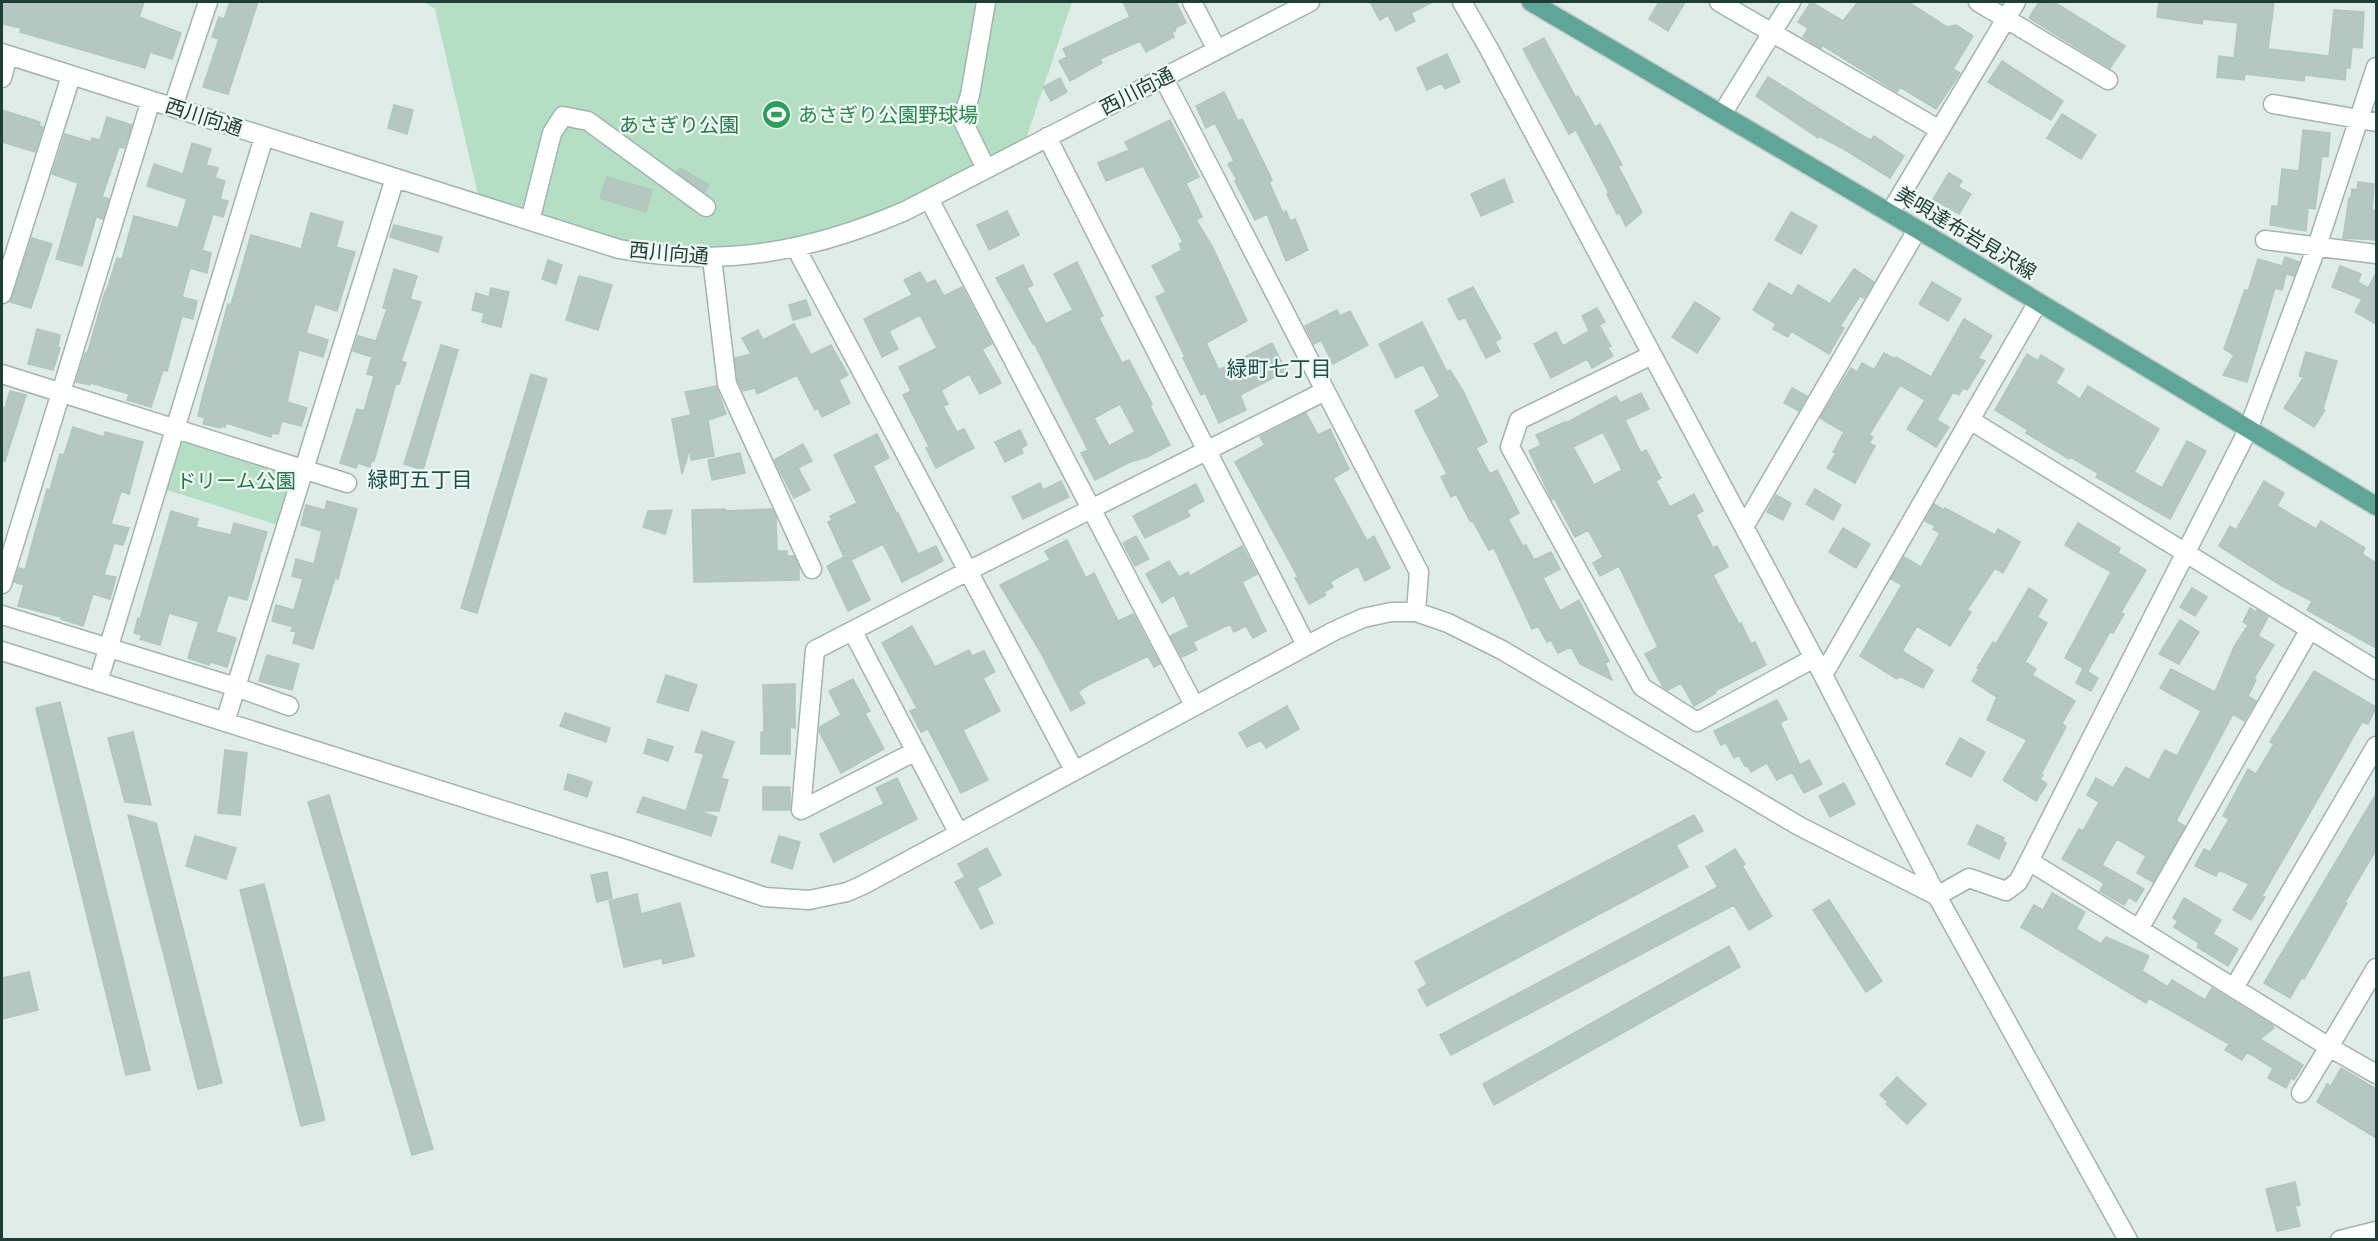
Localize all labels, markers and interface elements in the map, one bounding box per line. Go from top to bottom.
street label: 西川向通 [1096,62,1178,120]
street label: 西川向通 [162,93,246,141]
sports icon: あさぎり公園野球場 [761,99,793,131]
place label: あさぎり公園野球場 [798,103,978,127]
park label: あさぎり公園 [619,113,739,137]
street label: 美唄達布岩見沢線 [1891,182,2041,284]
street label: 西川向通 [628,238,710,268]
district label: 緑町七丁目 [1227,356,1332,381]
district label: 緑町五丁目 [368,467,473,492]
park label: ドリーム公園 [176,469,296,493]

